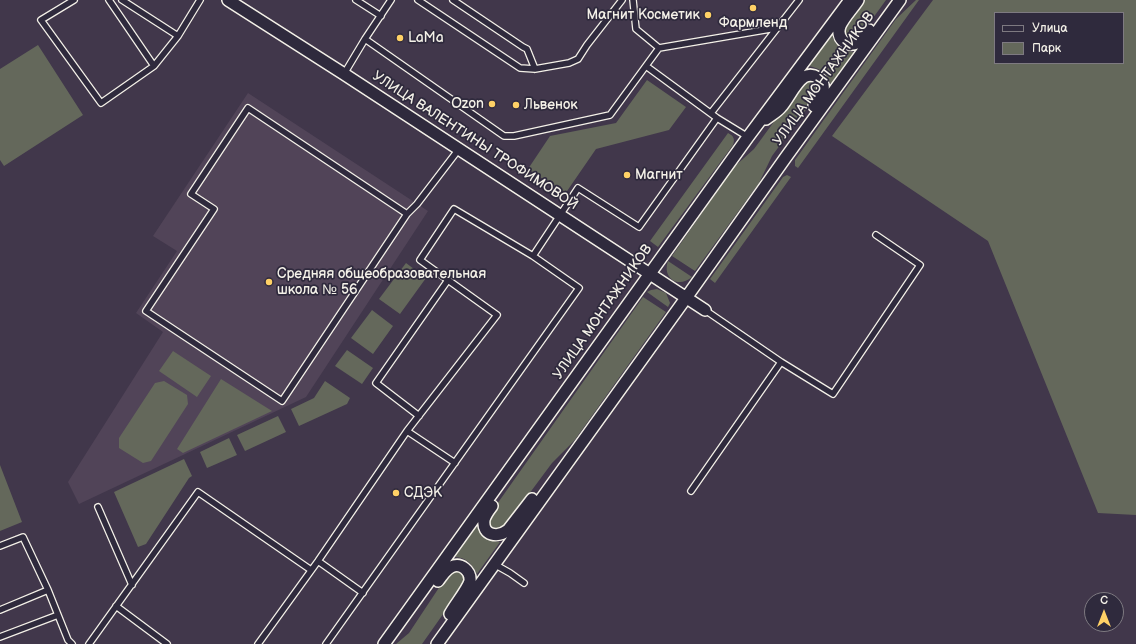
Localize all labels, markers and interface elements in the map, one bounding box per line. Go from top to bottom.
marker: Фармленд [748,3,758,13]
place label: Магнит Косметик [587,7,700,23]
street label: УЛИЦА МОНТАЖНИКОВ [770,9,878,149]
marker: Магнит Косметик [703,10,713,20]
legend [994,12,1124,64]
place label: Фармленд [719,15,787,31]
text: Улица [1032,21,1068,36]
place label: LaMa [408,30,444,46]
marker: LaMa [395,33,405,43]
text: Парк [1032,41,1061,56]
street label: УЛИЦА ВАЛЕНТИНЫ ТРОФИМОВОЙ [369,68,581,214]
place label: Ozon [451,96,484,112]
place label: Львенок [524,97,578,113]
marker: Ozon [487,99,497,109]
marker: Львенок [511,100,521,110]
place label: Магнит [635,167,683,183]
marker: Магнит [622,170,632,180]
street label: УЛИЦА МОНТАЖНИКОВ [550,241,656,383]
place label: Средняя общеобразовательная школа № 56 [277,266,486,298]
marker: Средняя общеобразовательная школа № 56 [264,277,274,287]
place label: СДЭК [404,485,442,501]
marker: СДЭК [391,488,401,498]
north arrow [1084,592,1124,632]
text: С [1100,594,1108,607]

